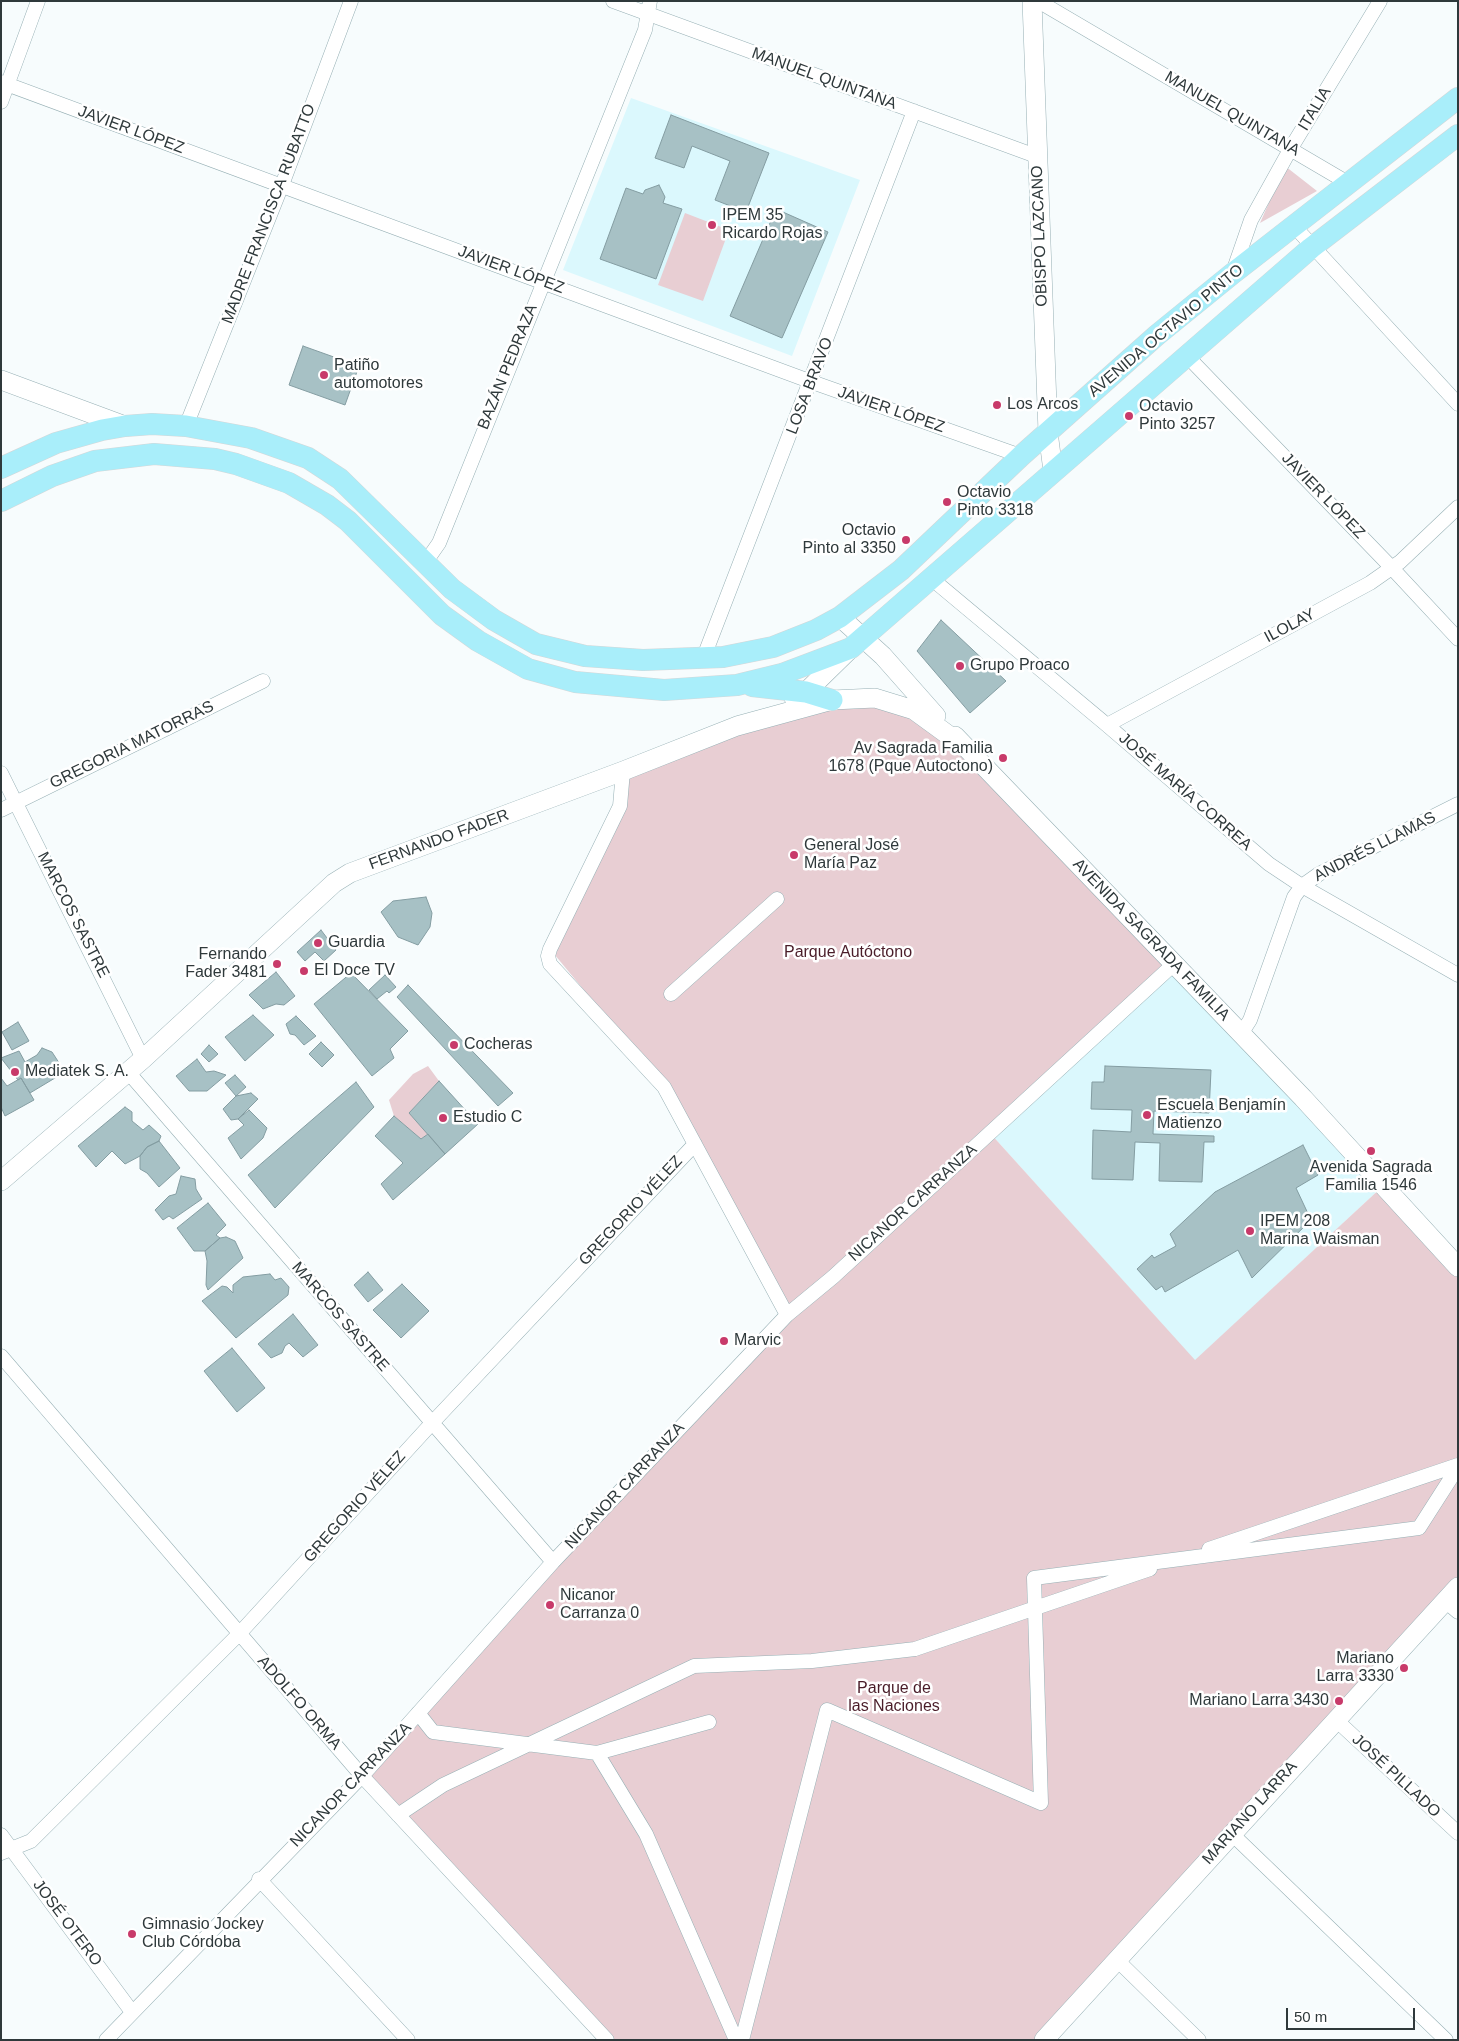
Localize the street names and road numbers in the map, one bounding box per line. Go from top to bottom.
street label: MANUEL QUINTANA [749,44,899,114]
street label: MANUEL QUINTANA [1161,68,1303,160]
street label: ITALIA [1294,84,1336,134]
street label: MADRE FRANCISCA RUBATTO [218,101,320,327]
street label: JAVIER LÓPEZ [75,102,187,158]
street label: OBISPO LAZCANO [1028,165,1052,307]
street label: JAVIER LÓPEZ [455,242,567,298]
street label: AVENIDA OCTAVIO PINTO [1085,261,1247,401]
street label: BAZÁN PEDRAZA [474,302,542,432]
street label: LOSA BRAVO [783,335,837,437]
street label: JAVIER LÓPEZ [835,383,947,437]
street label: JAVIER LÓPEZ [1277,449,1369,543]
street label: ILOLAY [1261,605,1319,647]
street label: GREGORIA MATORRAS [47,697,217,793]
street label: JOSÉ MARÍA CORREA [1115,729,1255,855]
street label: FERNANDO FADER [366,806,512,874]
street label: ANDRÉS LLAMAS [1311,808,1439,886]
street label: MARCOS SASTRE [33,849,113,981]
street label: AVENIDA SAGRADA FAMILIA [1069,855,1233,1025]
street label: NICANOR CARRANZA [845,1140,981,1266]
street label: GREGORIO VÉLEZ [575,1152,687,1270]
street label: MARCOS SASTRE [287,1258,393,1376]
street label: NICANOR CARRANZA [561,1419,689,1553]
street label: GREGORIO VÉLEZ [300,1447,410,1567]
street label: ADOLFO ORMA [253,1652,345,1754]
street label: NICANOR CARRANZA [286,1719,416,1851]
street label: JOSÉ PILLADO [1348,1730,1444,1822]
street label: MARIANO LARRA [1199,1757,1301,1869]
street label: JOSÉ OTERO [28,1876,106,1970]

